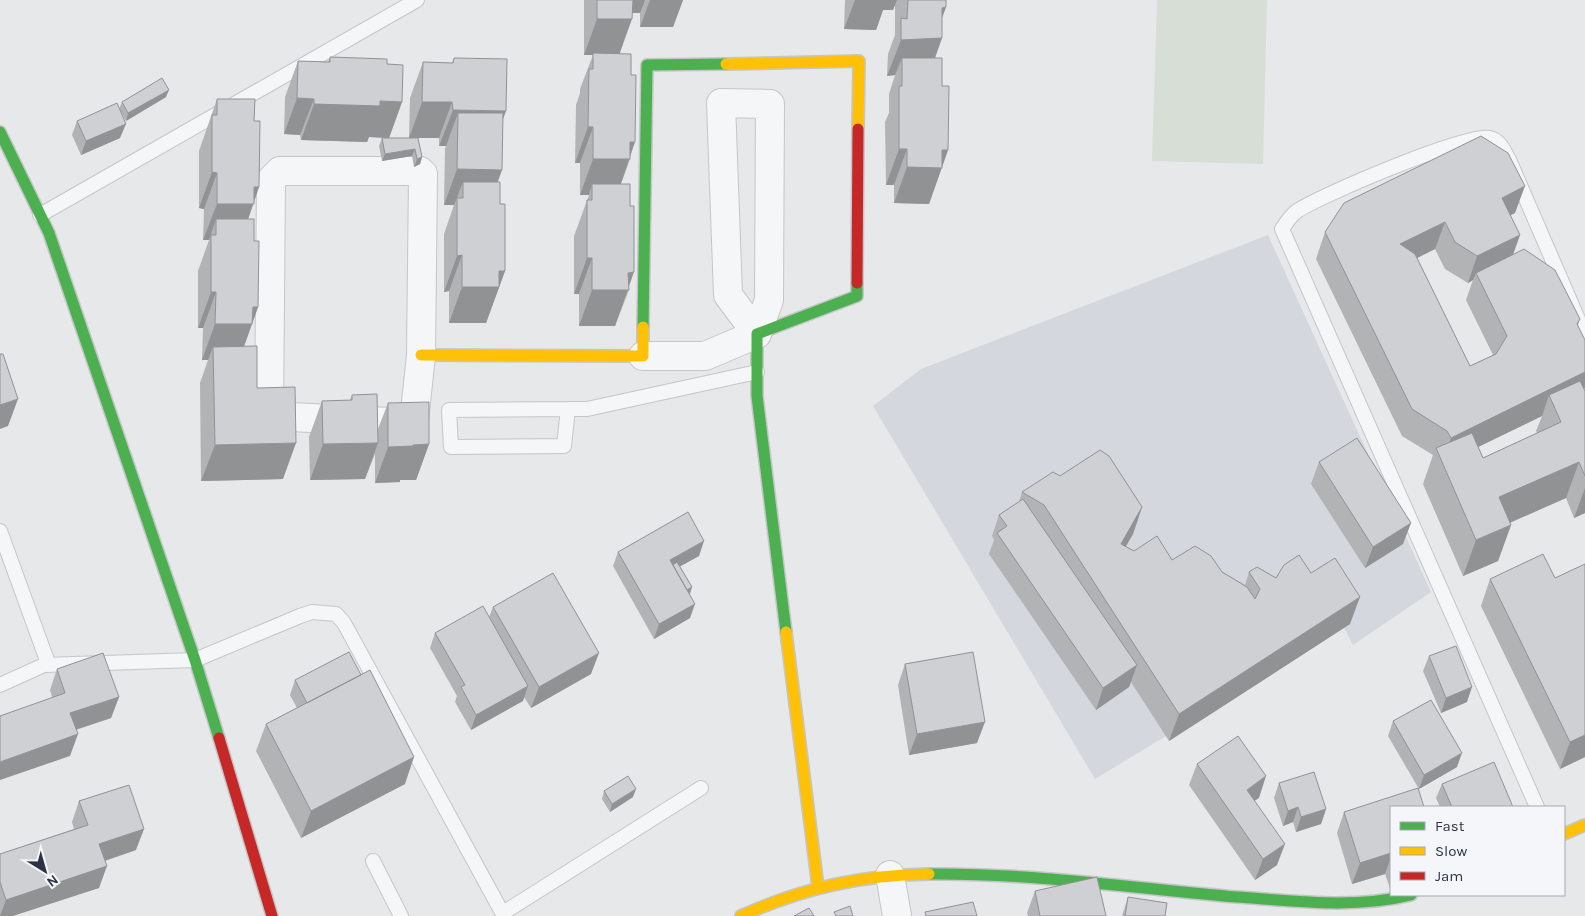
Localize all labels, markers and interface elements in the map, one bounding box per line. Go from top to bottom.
legend [1390,806,1565,896]
text: Fast [1435,817,1465,835]
text: Slow [1435,842,1467,860]
north arrow [20,846,70,896]
text: Jam [1435,867,1463,885]
text: N [43,871,62,891]

